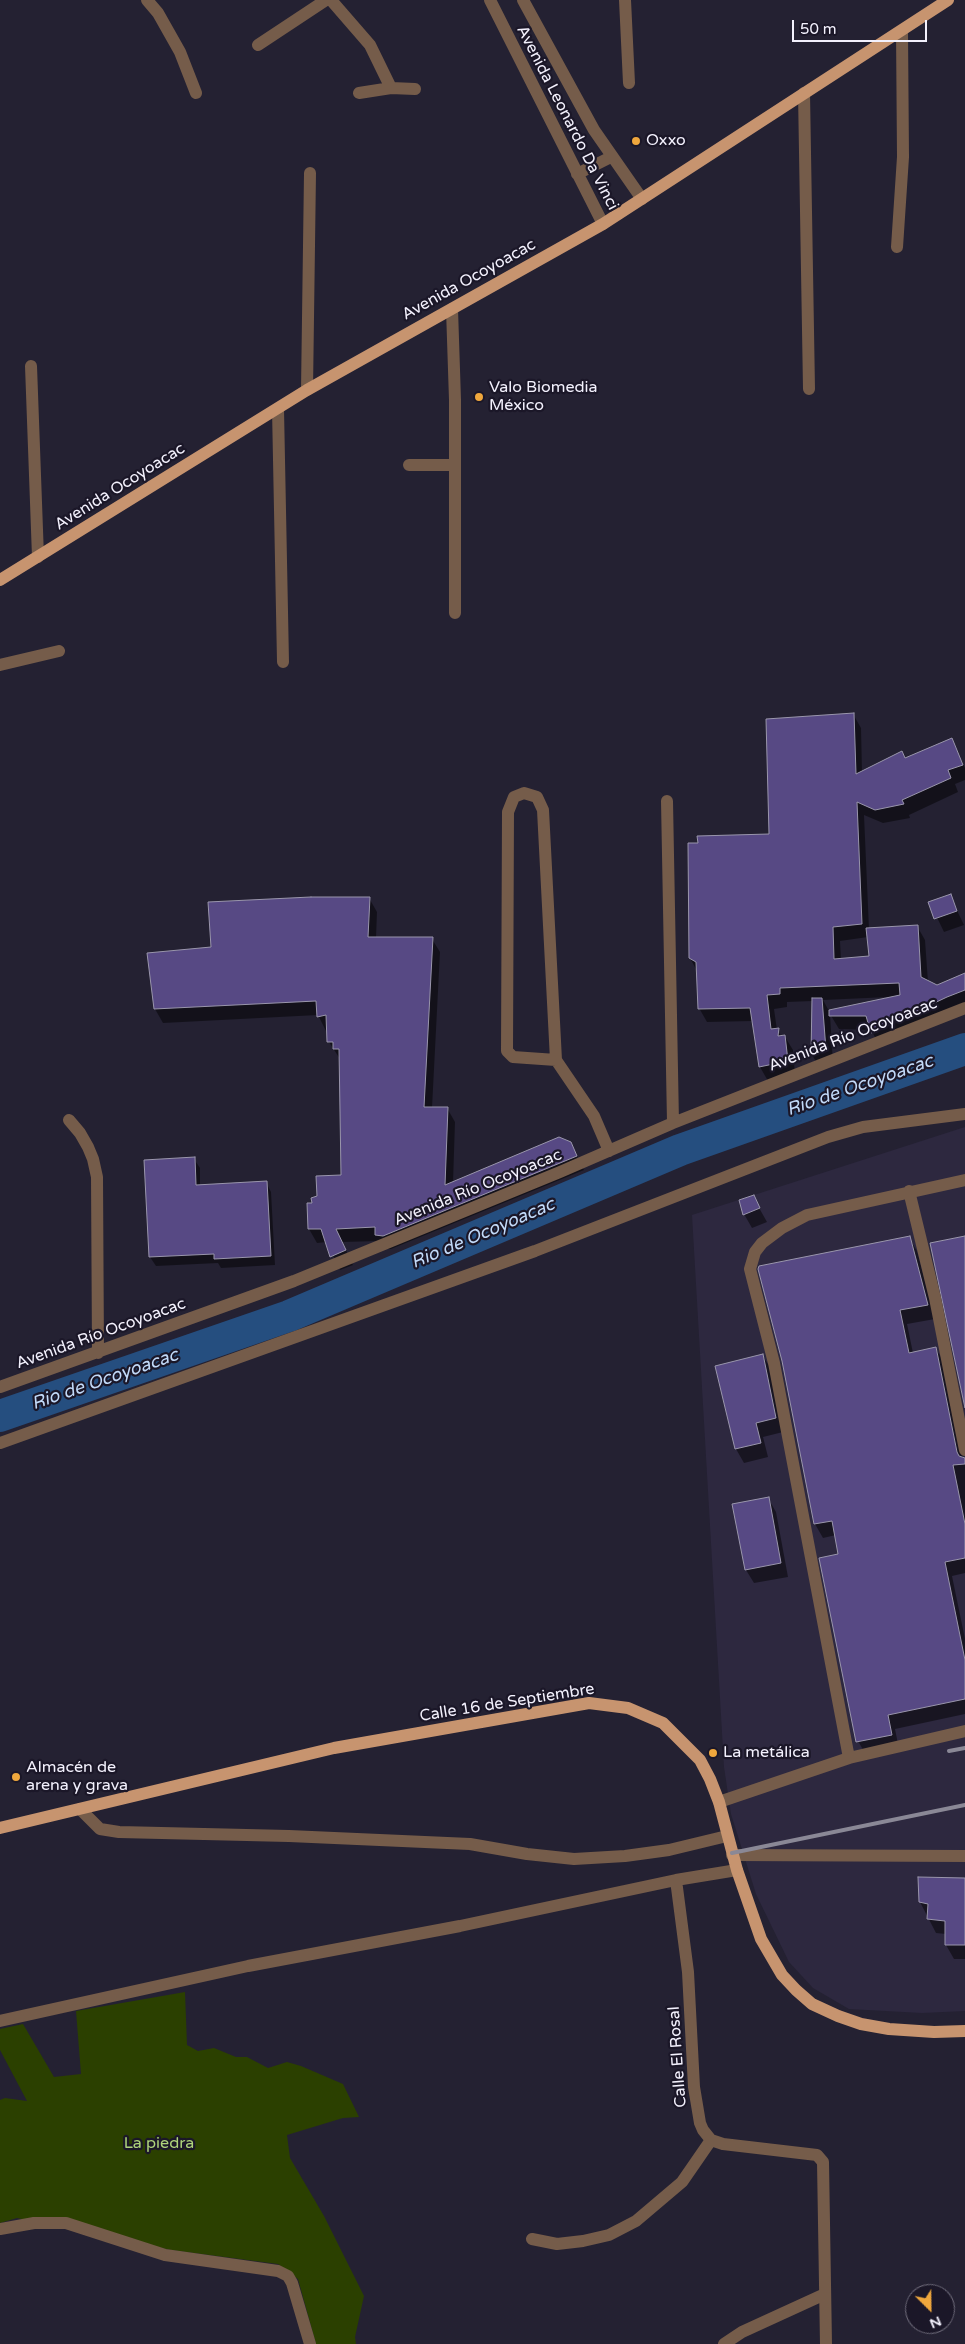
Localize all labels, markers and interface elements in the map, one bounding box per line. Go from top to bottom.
scale bar [795,10,930,42]
text: 50 m [800,20,837,38]
street label: Avenida Leonardo Da Vinci [512,23,622,213]
place label: Oxxo [646,131,686,151]
marker: Oxxo [630,135,642,147]
street label: Avenida Ocoyoacac [399,235,539,325]
place label: Valo Biomedia México [489,378,598,416]
marker: Valo Biomedia México [473,391,485,403]
street label: Avenida Ocoyoacac [51,439,189,535]
street label: Avenida Río Ocoyoacac [766,994,940,1076]
water label: Rio de Ocoyoacac [784,1051,936,1121]
street label: Avenida Río Ocoyoacac [391,1146,565,1230]
water label: Rio de Ocoyoacac [408,1194,558,1274]
street label: Avenida Río Ocoyoacac [14,1294,188,1374]
water label: Rio de Ocoyoacac [29,1345,181,1415]
street label: Calle 16 de Septiembre [418,1680,596,1726]
place label: La metálica [723,1743,810,1763]
marker: La metálica [707,1747,719,1759]
place label: Almacén de arena y grava [26,1758,128,1796]
marker: Almacén de arena y grava [10,1771,22,1783]
street label: Calle El Rosal [665,2006,691,2108]
park label: La piedra [124,2134,194,2154]
north arrow [905,2284,955,2334]
text: N [927,2312,944,2332]

